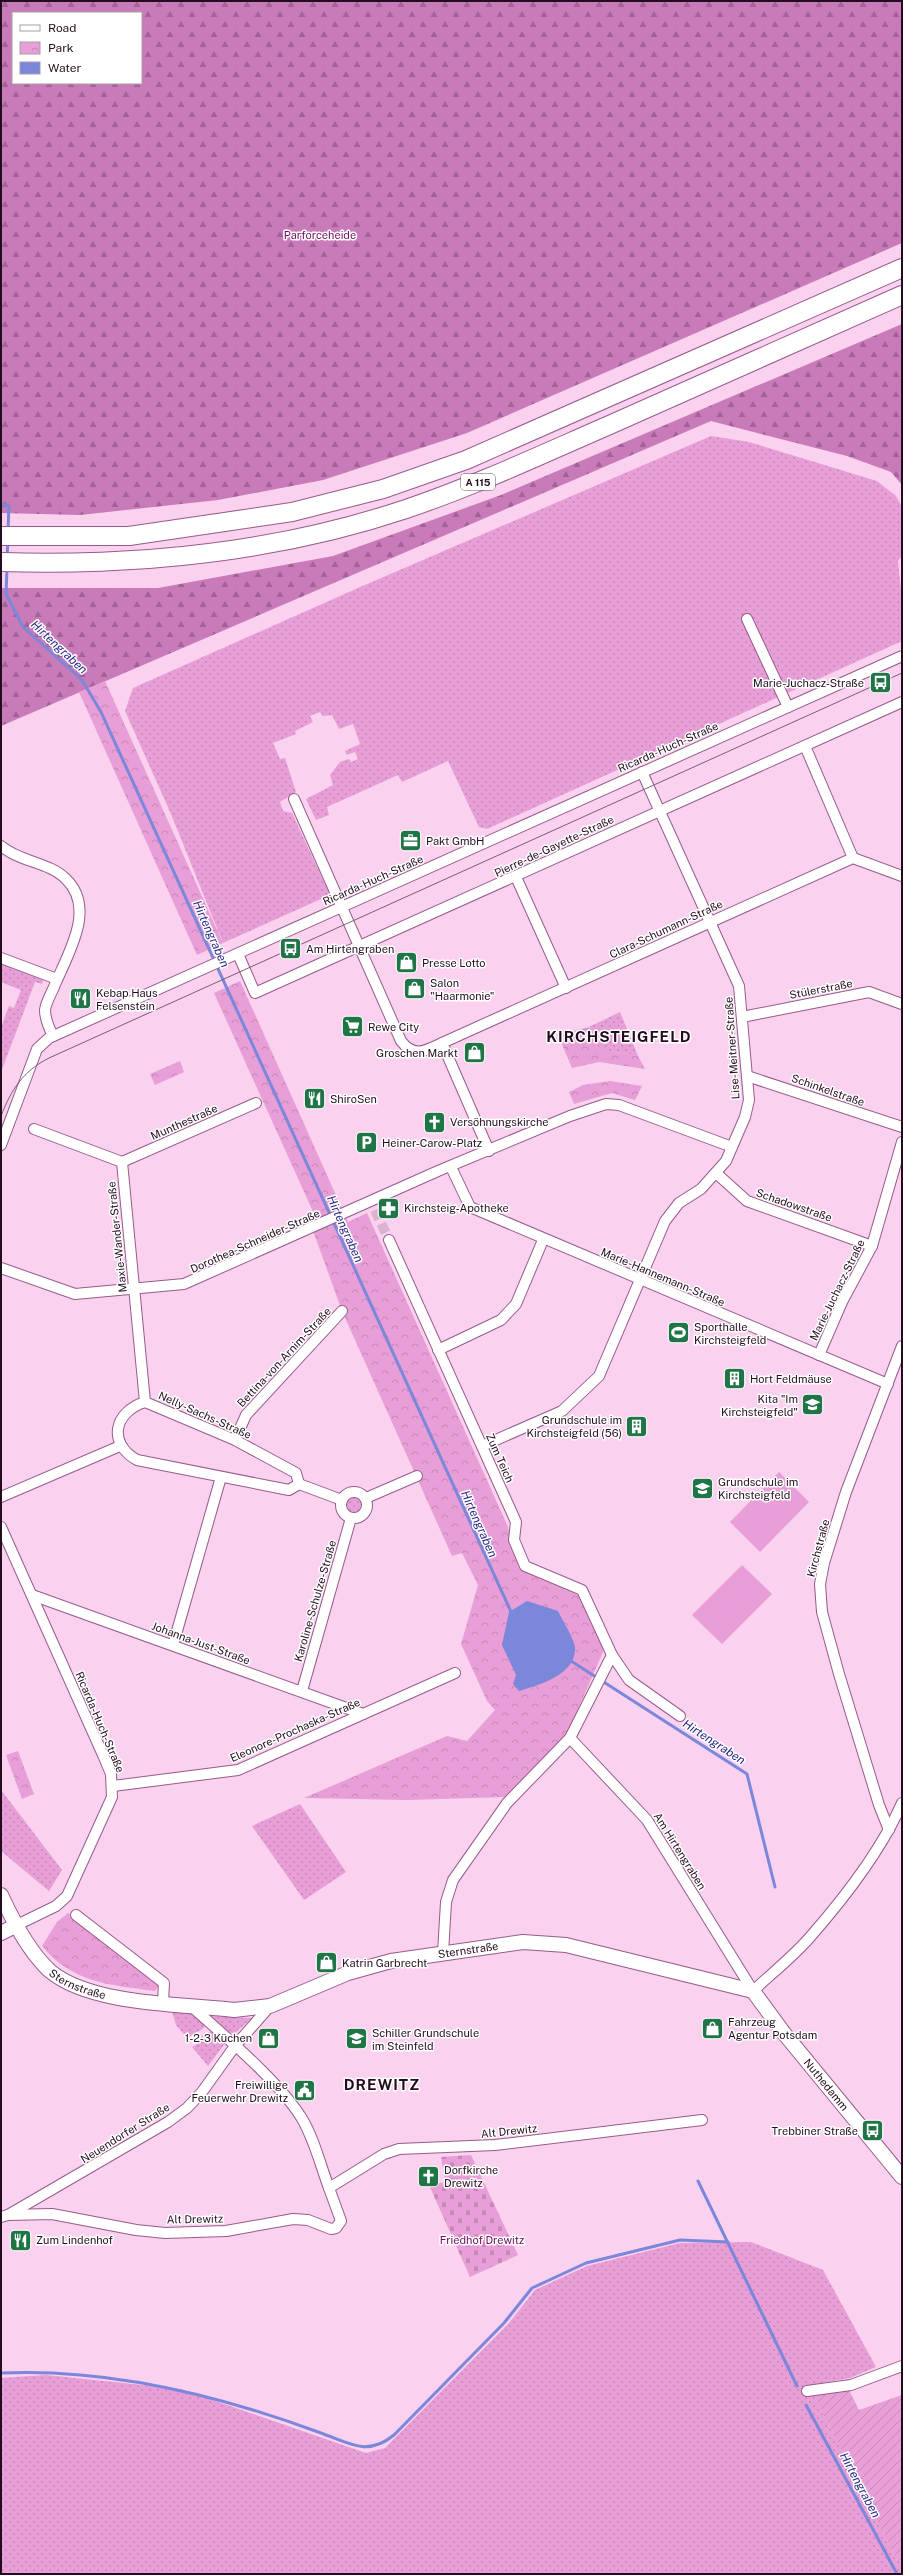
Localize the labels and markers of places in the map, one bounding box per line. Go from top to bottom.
bus stop icon: Marie-Juchacz-Straße [867,670,893,696]
place label: Marie-Juchacz-Straße [753,677,864,689]
office icon: Pakt GmbH [397,828,423,854]
place label: Pakt GmbH [426,835,484,847]
bus stop icon: Am Hirtengraben [277,936,303,962]
place label: Am Hirtengraben [306,943,394,955]
shop icon: Presse Lotto [393,950,419,976]
place label: Presse Lotto [422,957,486,969]
shop icon: Salon "Haarmonie" [401,976,427,1002]
place label: Salon "Haarmonie" [430,977,494,1002]
restaurant icon: Kebap Haus Felsenstein [67,986,93,1012]
place label: Kebap Haus Felsenstein [96,987,158,1012]
supermarket icon: Rewe City [340,1014,366,1040]
place label: Rewe City [368,1021,419,1033]
shop icon: Groschen Markt [461,1040,487,1066]
place label: Groschen Markt [376,1047,458,1059]
restaurant icon: ShiroSen [302,1086,328,1112]
place label: ShiroSen [330,1093,377,1105]
church icon: Versöhnungskirche [422,1109,448,1135]
place label: Versöhnungskirche [450,1116,549,1128]
parking icon: Heiner-Carow-Platz [354,1130,380,1156]
place label: Heiner-Carow-Platz [382,1137,482,1149]
pharmacy icon: Kirchsteig-Apotheke [375,1195,401,1221]
place label: Kirchsteig-Apotheke [404,1202,509,1214]
sports icon: Sporthalle Kirchsteigfeld [665,1320,691,1346]
place label: Sporthalle Kirchsteigfeld [694,1321,766,1346]
building icon: Hort Feldmäuse [721,1366,747,1392]
place label: Hort Feldmäuse [750,1373,832,1385]
school or university icon: Kita "Im Kirchsteigfeld" [800,1392,826,1418]
place label: Kita "Im Kirchsteigfeld" [721,1393,798,1418]
building icon: Grundschule im Kirchsteigfeld (56) [624,1413,650,1439]
place label: Grundschule im Kirchsteigfeld (56) [526,1414,622,1439]
school or university icon: Grundschule im Kirchsteigfeld [690,1475,716,1501]
place label: Grundschule im Kirchsteigfeld [718,1476,798,1501]
shop icon: Katrin Garbrecht [314,1950,340,1976]
place label: Katrin Garbrecht [342,1957,427,1969]
shop icon: Fahrzeug Agentur Potsdam [699,2015,725,2041]
place label: Fahrzeug Agentur Potsdam [728,2016,817,2041]
shop icon: 1-2-3 Küchen [255,2025,281,2051]
school or university icon: Schiller Grundschule im Steinfeld [343,2026,369,2052]
place label: Schiller Grundschule im Steinfeld [372,2027,479,2052]
place label: 1-2-3 Küchen [185,2032,252,2044]
public building icon: Freiwillige Feuerwehr Drewitz [291,2078,317,2104]
place label: Freiwillige Feuerwehr Drewitz [191,2079,288,2104]
bus stop icon: Trebbiner Straße [860,2118,886,2144]
place label: Trebbiner Straße [772,2125,858,2137]
church icon: Dorfkirche Drewitz [415,2163,441,2189]
place label: Dorfkirche Drewitz [444,2164,498,2189]
restaurant icon: Zum Lindenhof [7,2227,33,2253]
place label: Zum Lindenhof [36,2234,114,2246]

